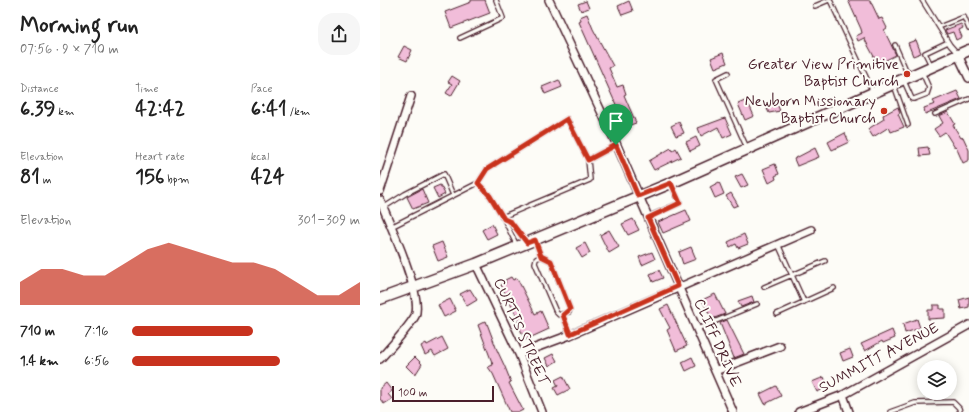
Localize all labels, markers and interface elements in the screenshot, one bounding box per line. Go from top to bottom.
text: Morning run [20,12,139,40]
button: share [318,13,360,55]
text: 07:56 · 9 × 710 m [20,41,119,58]
place label: Greater View Primitive Baptist Church [748,55,899,92]
marker: Greater View Primitive Baptist Church [902,69,912,79]
text: Distance [20,82,59,96]
text: Time [135,82,158,96]
text: Pace [251,82,273,96]
place label: Newborn Missionary Baptist Church [745,92,876,129]
text: 6.39 [20,96,55,123]
text: 42:42 [135,96,185,123]
text: 6:41 [251,96,286,123]
pin [599,104,633,145]
text: km [55,105,74,119]
text: /km [286,105,310,119]
marker: Newborn Missionary Baptist Church [879,106,889,116]
icon: arrive [605,110,627,132]
text: Elevation [20,150,63,164]
text: Heart rate [135,150,185,164]
text: kcal [251,150,269,164]
text: 81 [20,164,40,191]
text: 156 [135,164,164,191]
text: 424 [251,164,285,191]
text: m [40,173,52,187]
text: bpm [164,173,189,187]
text: Elevation [20,212,71,229]
text: 301–309 m [298,212,360,229]
street label: CURTIS STREET [488,275,554,390]
street label: CLIFF DRIVE [689,296,746,391]
street label: SUMMITT AVENUE [816,318,943,398]
text: 710 m [20,323,55,340]
text: 7:16 [84,323,108,340]
text: 1.4 km [20,353,59,370]
text: 6:56 [84,353,109,370]
map controls [917,360,957,400]
button: layers [917,360,957,400]
scale bar [392,384,494,403]
text: 100 m [398,386,428,400]

